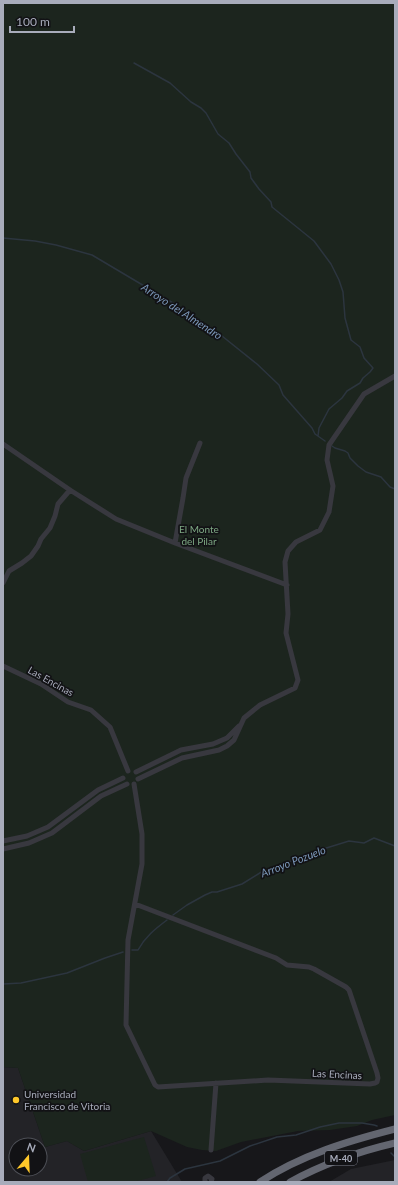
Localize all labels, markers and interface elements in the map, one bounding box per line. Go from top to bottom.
scale bar [10,8,74,34]
text: 100 m [16,14,50,29]
water label: Arroyo del Almendro [138,280,225,342]
park label: El Monte del Pilar [179,523,219,547]
street label: Las Encinas [26,664,76,698]
water label: Arroyo Pozuelo [258,843,328,880]
street label: Las Encinas [312,1067,362,1081]
place label: Universidad Francisco de Vitoria [24,1088,110,1112]
marker: Universidad Francisco de Vitoria [11,1095,21,1105]
north arrow [8,1137,48,1177]
text: N [25,1140,38,1155]
road number: M-40 [325,1151,357,1165]

